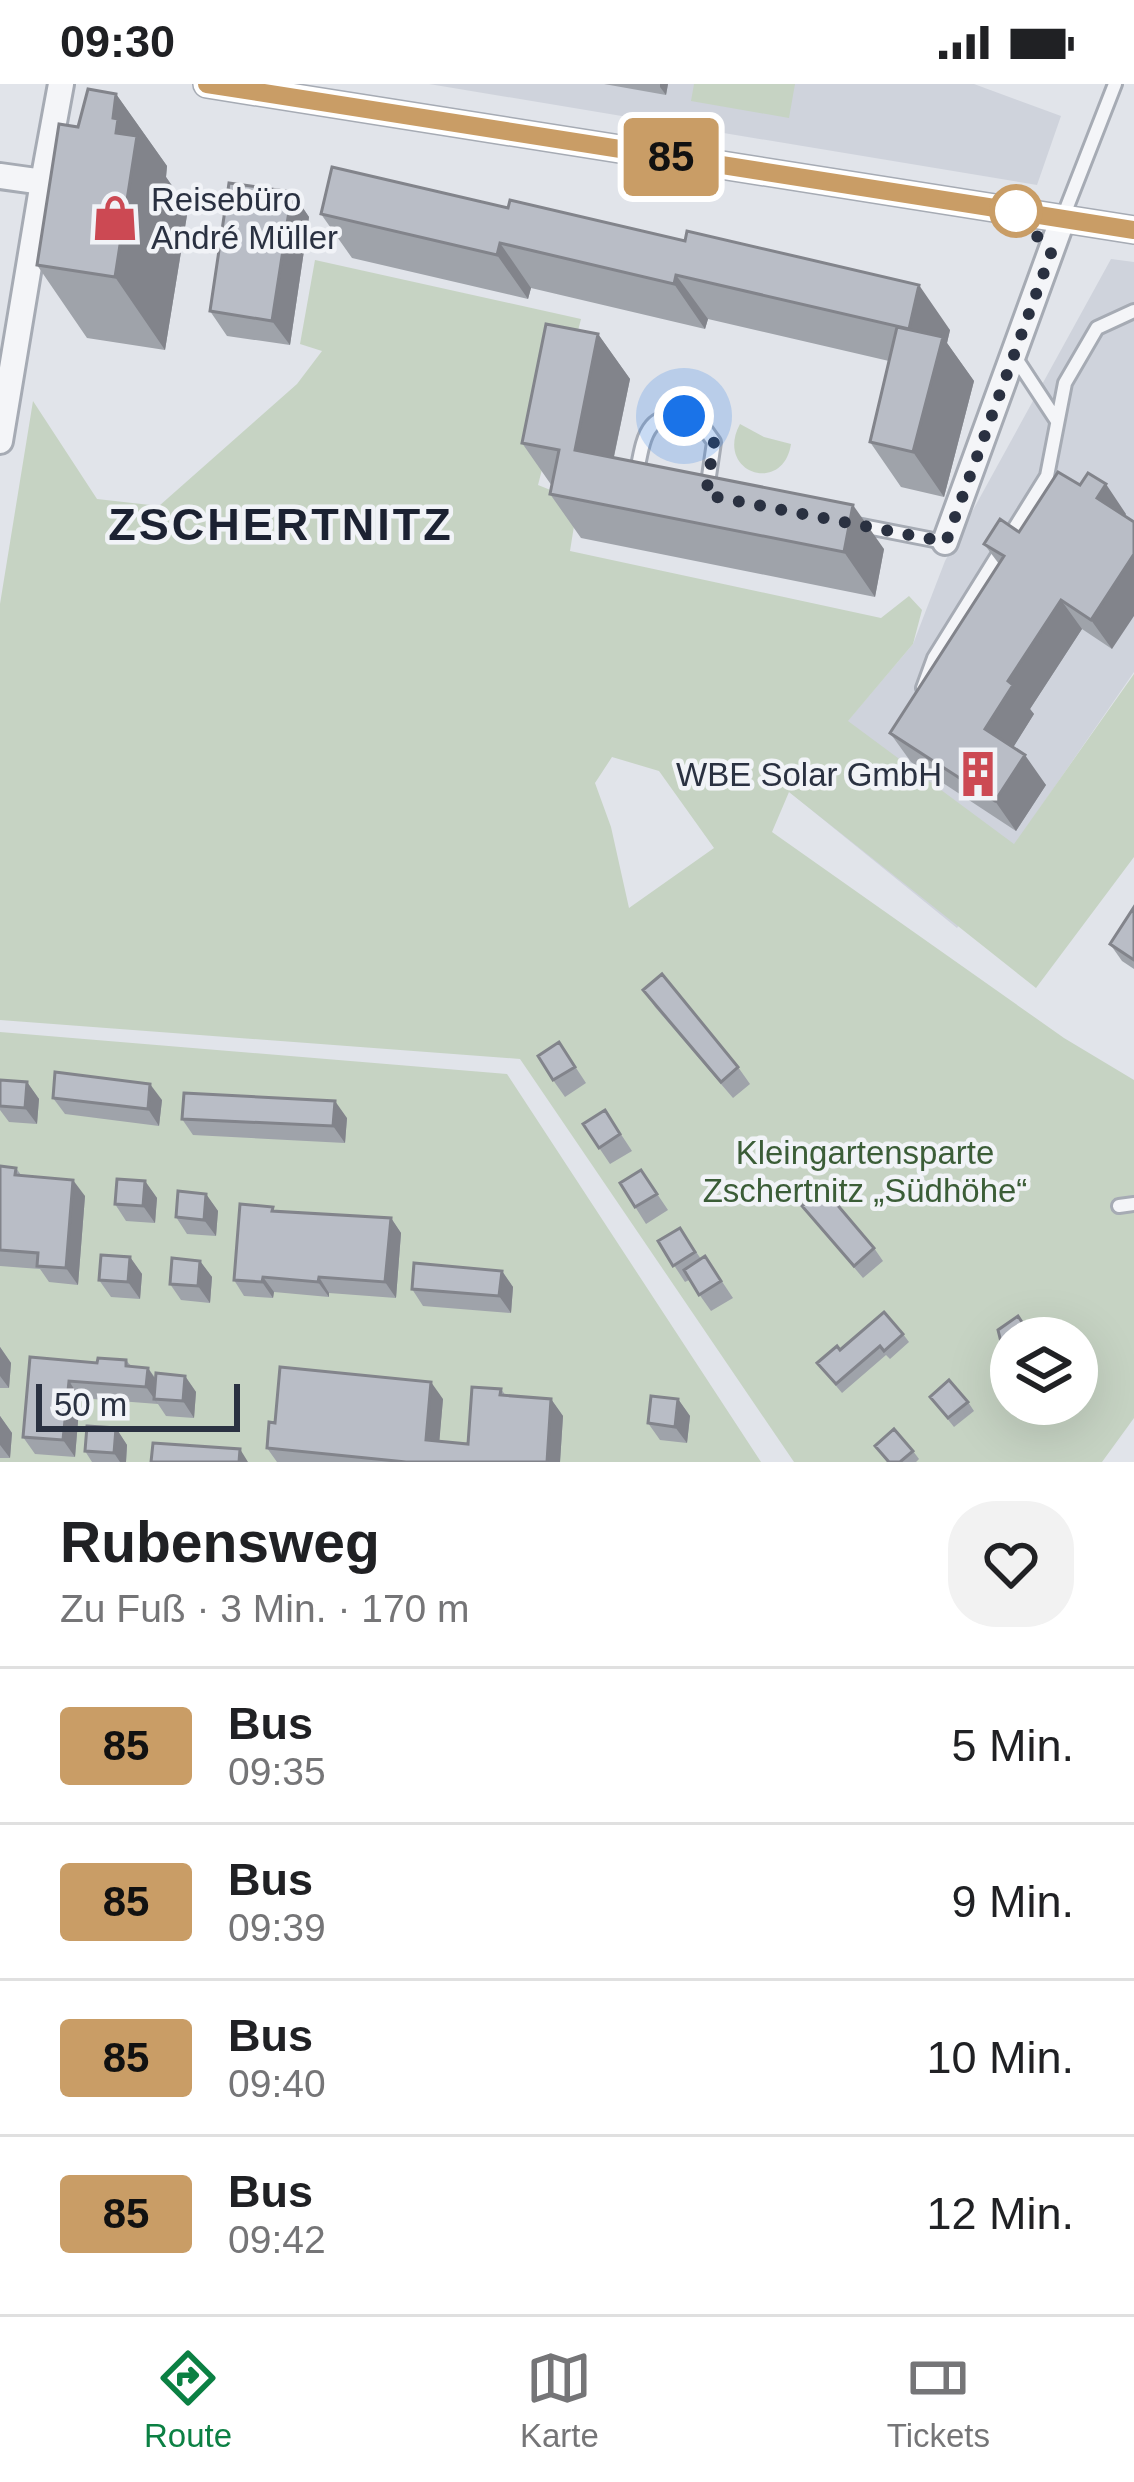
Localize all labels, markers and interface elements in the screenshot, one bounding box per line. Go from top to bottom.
text: 09:30 [60,16,175,67]
line badge: 85 [617,118,725,196]
text: 85 [648,133,694,180]
place label: Reisebüro André Müller [151,181,338,256]
unlabelled marker [991,186,1041,236]
shop icon: Reisebüro André Müller [90,193,140,243]
your location [654,386,714,446]
district label: ZSCHERTNITZ [108,499,454,550]
building icon: WBE Solar GmbH [953,749,1003,799]
place label: WBE Solar GmbH [676,756,942,793]
park label: Kleingartensparte Zschertnitz „Südhöhe“ [703,1134,1027,1209]
map controls [990,1317,1098,1425]
button: layers [990,1317,1098,1425]
scale bar [36,1378,240,1431]
text: 50 m [54,1386,127,1423]
button: heart [948,1501,1074,1627]
text: Rubensweg [60,1510,380,1574]
text: Zu Fuß · 3 Min. · 170 m [60,1587,470,1630]
text: Bus [228,1698,313,1749]
text: 5 Min. [951,1720,1074,1771]
text: 85 [103,1722,149,1769]
text: 09:35 [228,1750,326,1793]
text: Bus [228,1854,313,1905]
text: 9 Min. [951,1876,1074,1927]
text: 85 [103,1878,149,1925]
text: 09:39 [228,1906,326,1949]
text: Bus [228,2010,313,2061]
text: 10 Min. [926,2032,1074,2083]
text: 85 [103,2034,149,2081]
text: 09:40 [228,2062,326,2105]
text: Bus [228,2166,313,2217]
text: 12 Min. [926,2188,1074,2239]
text: 85 [103,2190,149,2237]
text: 09:42 [228,2218,326,2261]
tab: Route [144,2345,232,2455]
tab: Karte [520,2345,599,2455]
tab: Tickets [887,2345,990,2455]

